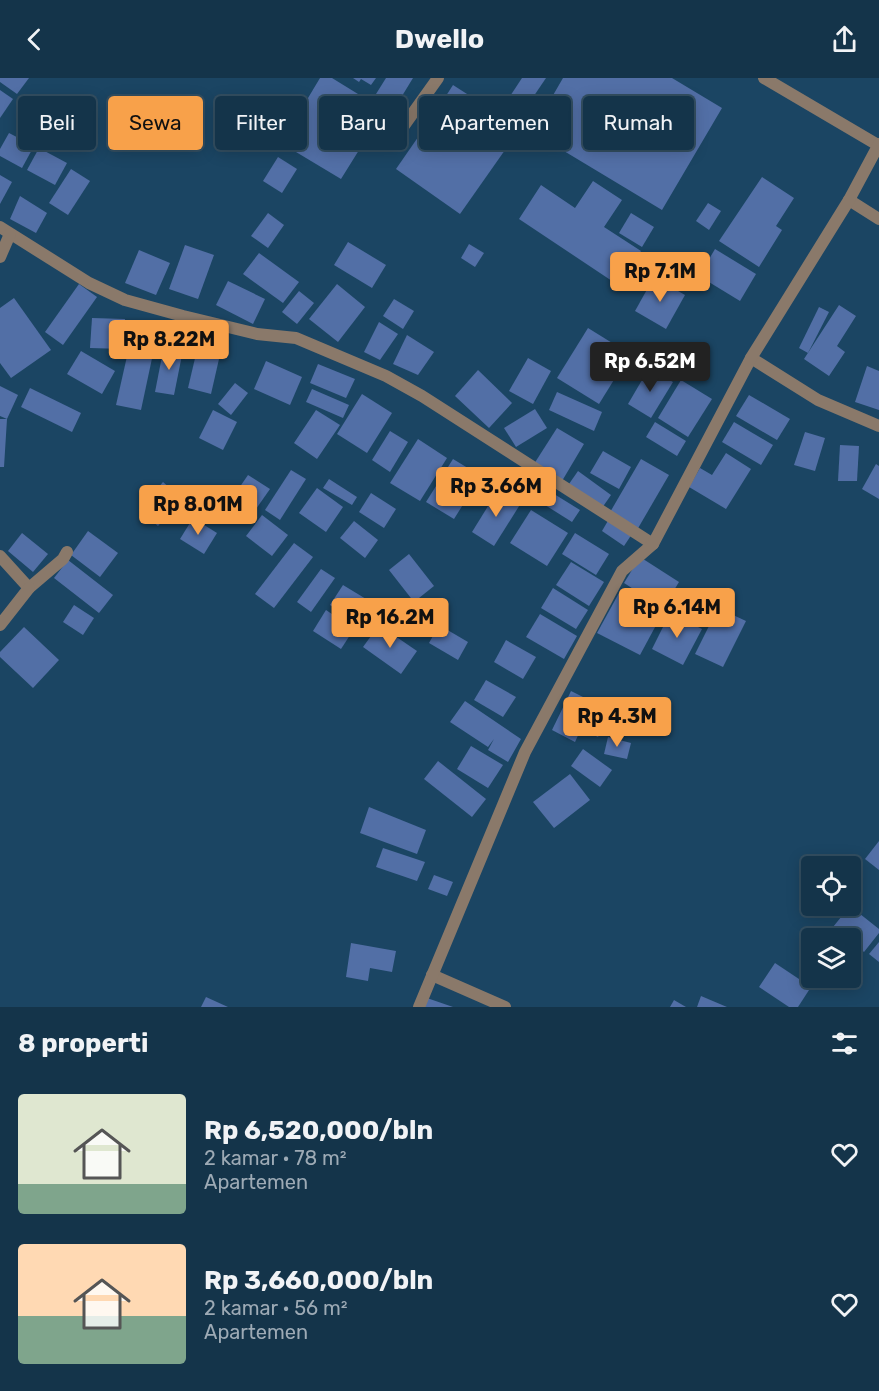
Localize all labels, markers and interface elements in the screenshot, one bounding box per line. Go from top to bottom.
icon: back [18,23,51,56]
text: Dwello [395,23,484,55]
icon: share [828,23,861,56]
chip: Beli [18,96,96,150]
chip: Sewa [108,96,203,150]
chip: Filter [215,96,307,150]
chip: Baru [319,96,407,150]
chip: Apartemen [419,96,571,150]
chip: Rumah [583,96,694,150]
pin: Rp 7.1M [605,252,715,303]
text: Rp 7.1M [624,259,696,283]
pin: Rp 8.22M [107,320,231,371]
text: Rp 8.22M [123,327,215,351]
pin: Rp 6.52M [588,342,712,393]
text: Rp 6.52M [604,349,696,373]
pin: Rp 3.66M [434,467,558,518]
text: Rp 3.66M [450,474,542,498]
pin: Rp 8.01M [136,485,260,536]
text: Rp 8.01M [153,492,243,516]
pin: Rp 6.14M [615,588,739,639]
text: Rp 6.14M [633,595,721,619]
pin: Rp 16.2M [328,598,452,649]
text: Rp 16.2M [346,605,434,629]
pin: Rp 4.3M [562,697,672,748]
text: Rp 4.3M [577,704,657,728]
map controls [801,856,861,988]
button: locate [801,856,861,916]
button: layers [801,928,861,988]
icon: filters [828,1027,861,1060]
text: 8 properti [18,1028,148,1059]
text: Rp 6,520,000/bln [204,1115,433,1146]
icon: home [66,1118,138,1190]
icon: heart [828,1138,861,1171]
text: 2 kamar · 78 m² [204,1146,347,1170]
text: Apartemen [204,1170,308,1194]
text: Rp 3,660,000/bln [204,1265,433,1296]
icon: home [66,1268,138,1340]
icon: heart [828,1288,861,1321]
text: 2 kamar · 56 m² [204,1296,348,1320]
text: Apartemen [204,1320,308,1344]

